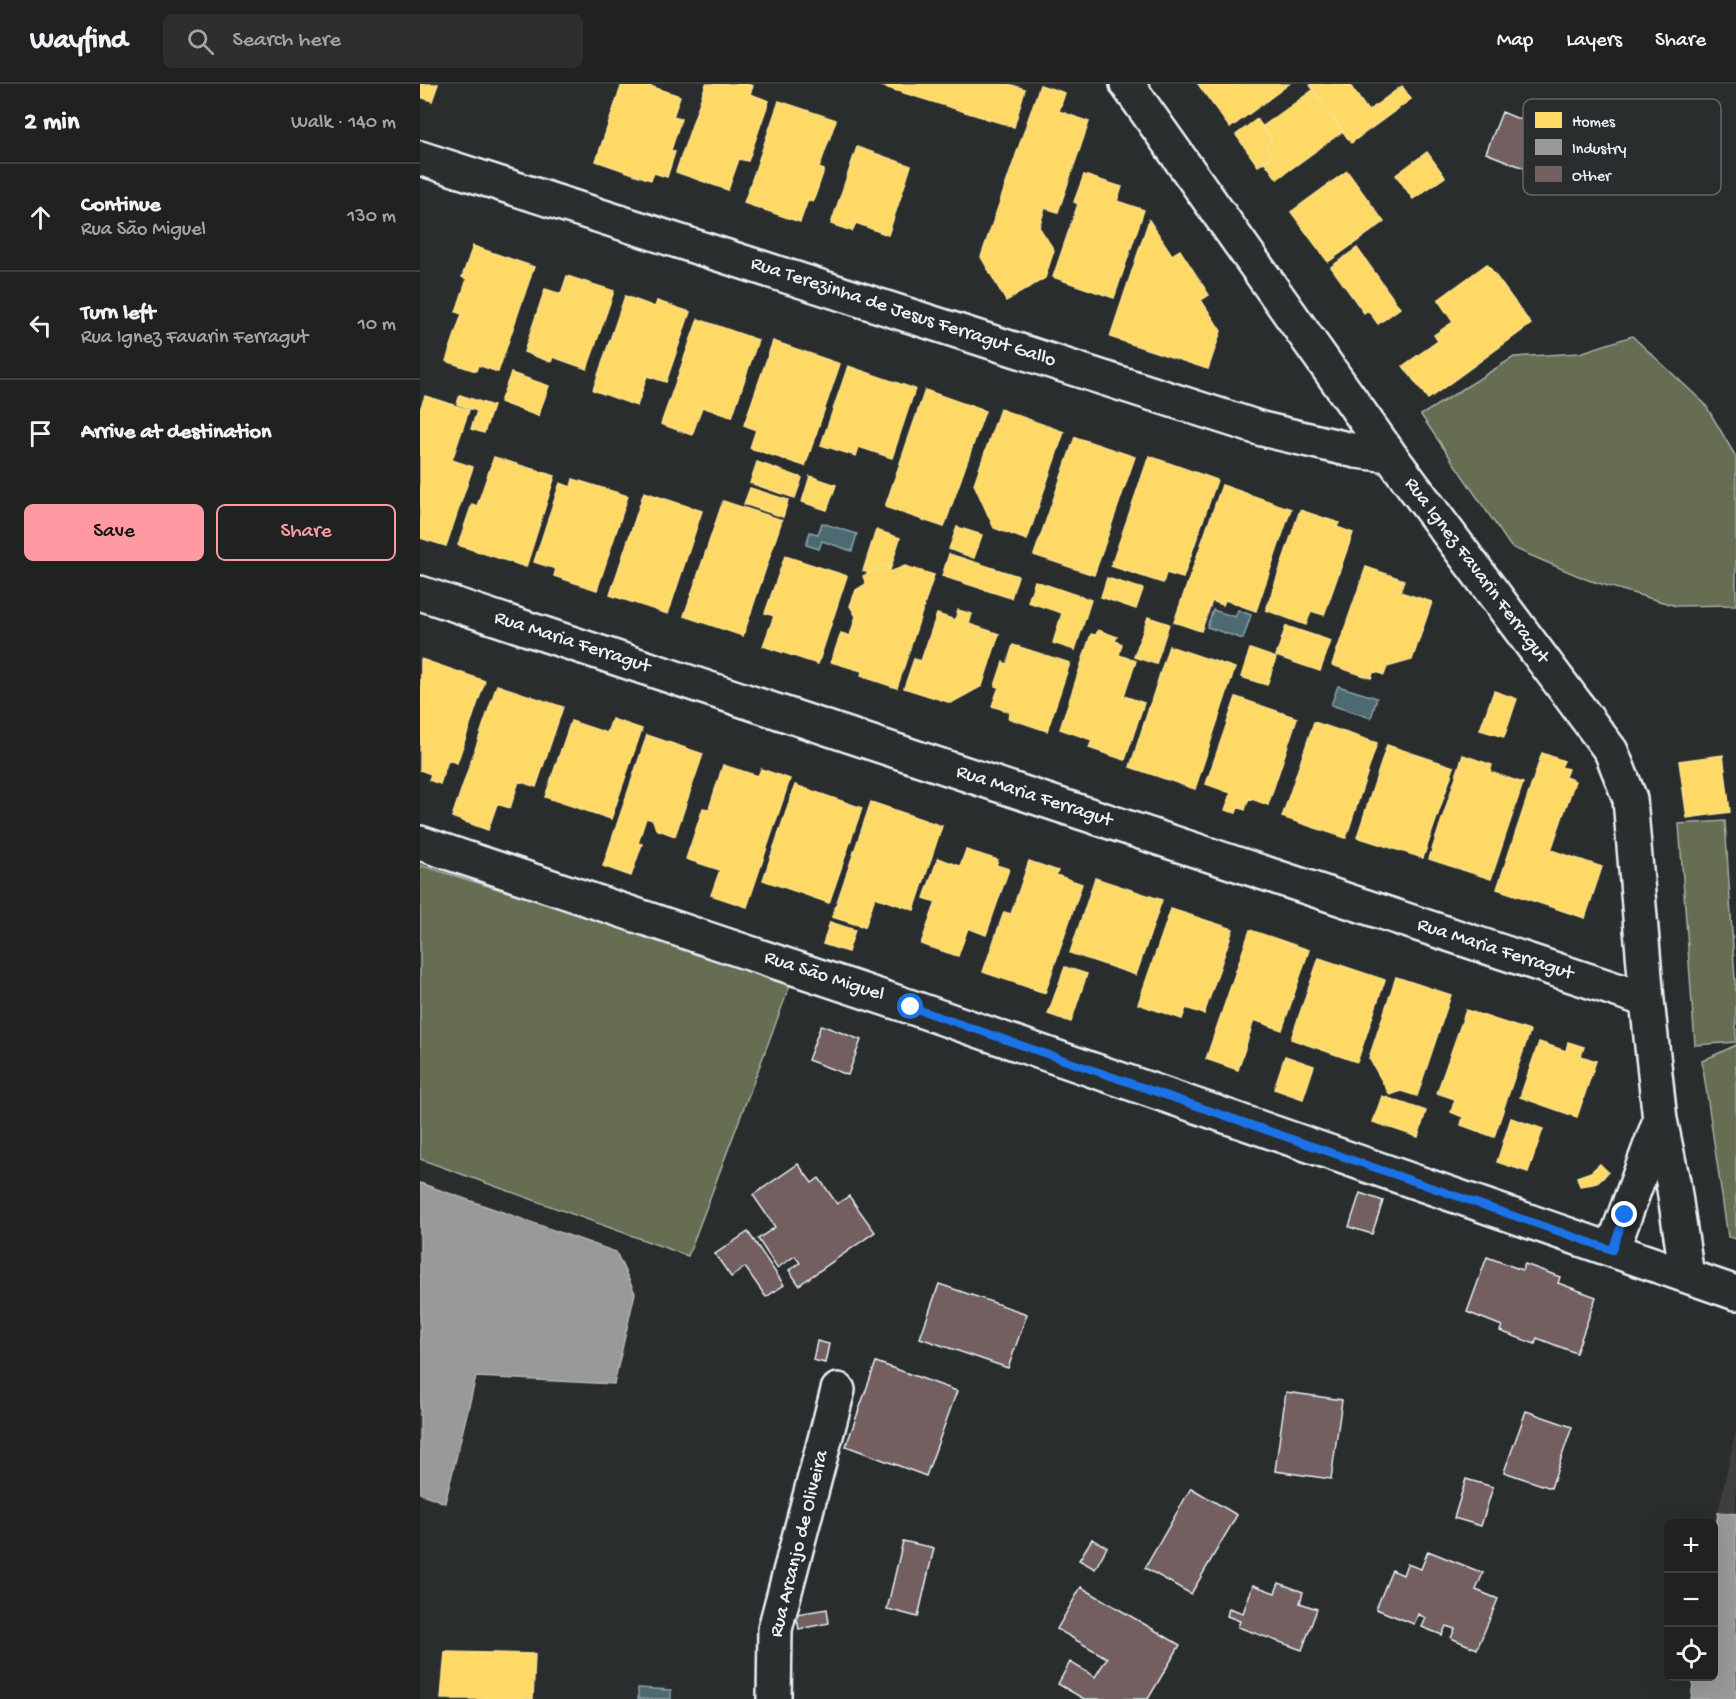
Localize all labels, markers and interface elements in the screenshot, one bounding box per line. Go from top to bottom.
search box [163,14,583,68]
text: Wayfind [30,25,127,58]
icon: search [184,25,217,58]
text: Search here [232,28,341,54]
text: Map [1497,29,1533,54]
text: Layers [1566,29,1622,54]
text: Share [1655,29,1706,54]
legend [1523,99,1721,195]
text: 2 min [24,108,79,139]
text: Walk · 140 m [291,112,396,135]
text: Homes [1572,114,1616,133]
text: Industry [1572,141,1626,160]
text: Other [1572,168,1612,187]
text: Continue [81,193,161,219]
icon: ahead [24,201,57,234]
text: 130 m [347,206,396,229]
text: Rua São Miguel [81,219,206,242]
street label: Rua Terezinha de Jesus Ferragut Gallo [748,253,1058,373]
text: Turn left [81,301,155,327]
icon: left [24,309,57,342]
text: 10 m [358,314,396,337]
text: Rua Ignez Favarin Ferragut [81,327,308,350]
icon: arrive [24,417,57,450]
text: Arrive at destination [81,420,271,446]
street label: Rua Ignez Favarin Ferragut [1399,473,1555,670]
button: Save [24,504,204,561]
button: Share [216,504,396,561]
street label: Rua Maria Ferragut [491,607,655,680]
street label: Rua Maria Ferragut [953,761,1117,834]
street label: Rua Maria Ferragut [1414,914,1578,987]
street label: Rua São Miguel [761,947,887,1007]
route start [897,993,923,1019]
route end [1611,1201,1637,1227]
street label: Rua Arcanjo de Oliveira [766,1447,835,1640]
map controls [1664,1519,1718,1681]
button: + [1664,1519,1718,1573]
button: − [1664,1573,1718,1627]
button: locate [1664,1627,1718,1681]

